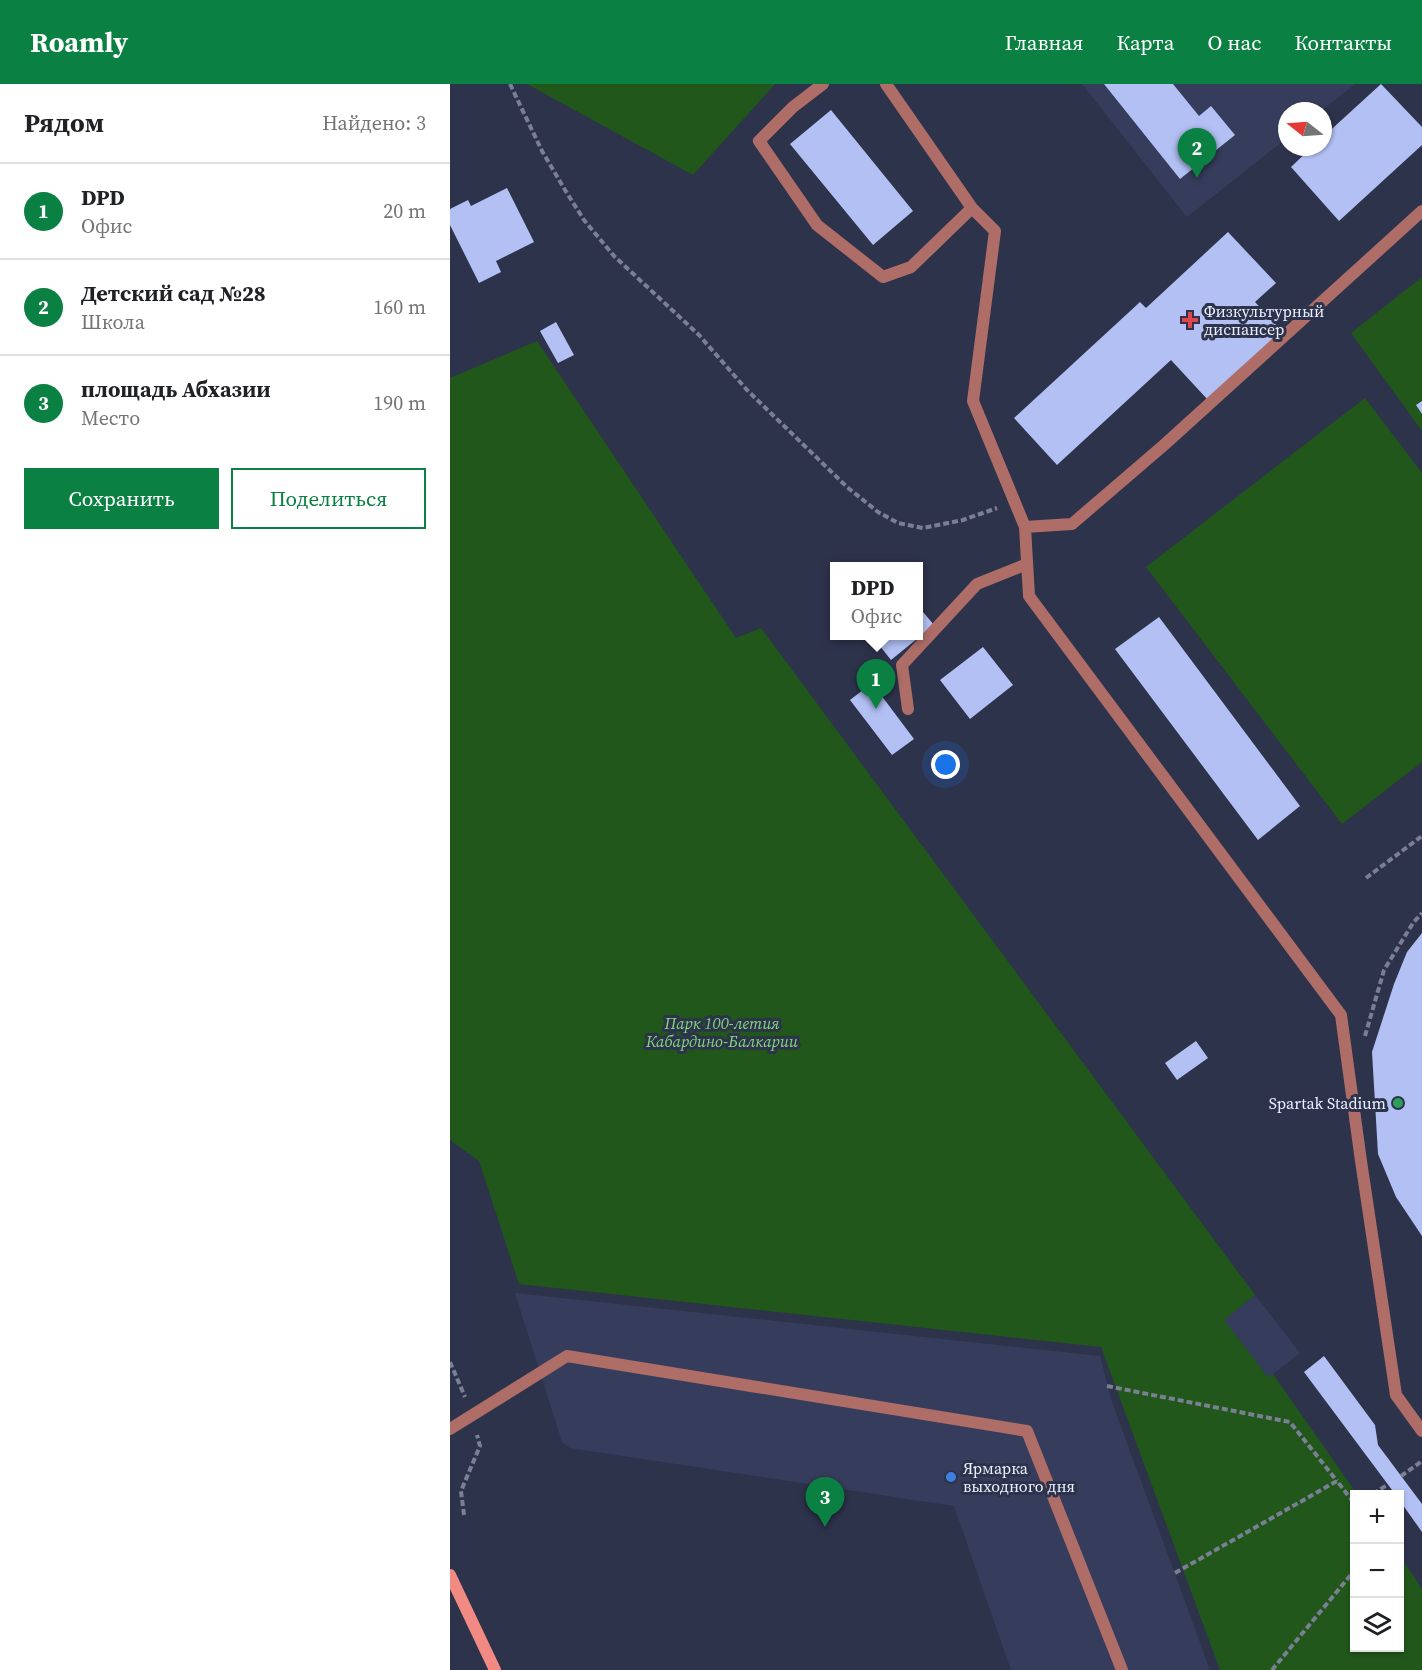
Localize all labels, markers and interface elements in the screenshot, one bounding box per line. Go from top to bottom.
text: Roamly [30,23,128,61]
text: Главная [1005,28,1083,57]
text: Карта [1116,28,1174,57]
text: О нас [1207,28,1261,57]
text: Контакты [1294,28,1392,57]
north arrow [1278,102,1332,156]
text: Рядом [24,105,104,141]
text: Найдено: 3 [322,109,426,137]
pin: 2 [1178,128,1216,178]
text: DPD [81,182,125,212]
text: 1 [38,197,49,225]
text: 20 m [383,197,426,225]
text: Офис [81,212,132,240]
text: Детский сад №28 [81,278,266,308]
text: 2 [38,293,49,321]
text: 160 m [373,293,426,321]
place label: Физкультурный диспансер [1204,300,1324,340]
text: Школа [81,308,145,336]
marker: Физкультурный диспансер [1181,311,1199,329]
text: площадь Абхазии [81,374,271,404]
text: 3 [38,389,49,417]
text: 190 m [373,389,426,417]
text: Место [81,404,140,432]
button: Сохранить [24,468,219,529]
button: Поделиться [231,468,426,529]
popup [830,562,923,640]
text: DPD [851,572,895,602]
text: Офис [851,602,902,630]
pin: 1 [856,660,896,709]
your location [931,750,960,779]
park label: Парк 100-летия Кабардино-Балкарии [645,1012,799,1052]
place label: Spartak Stadium [1269,1092,1386,1114]
marker: Spartak Stadium [1391,1096,1405,1110]
place label: Ярмарка выходного дня [963,1457,1075,1497]
marker: Ярмарка выходного дня [944,1470,958,1484]
pin: 3 [806,1478,844,1527]
map controls [1350,1490,1404,1652]
button: + [1350,1490,1404,1544]
button: − [1350,1544,1404,1598]
button: layers [1350,1598,1404,1652]

